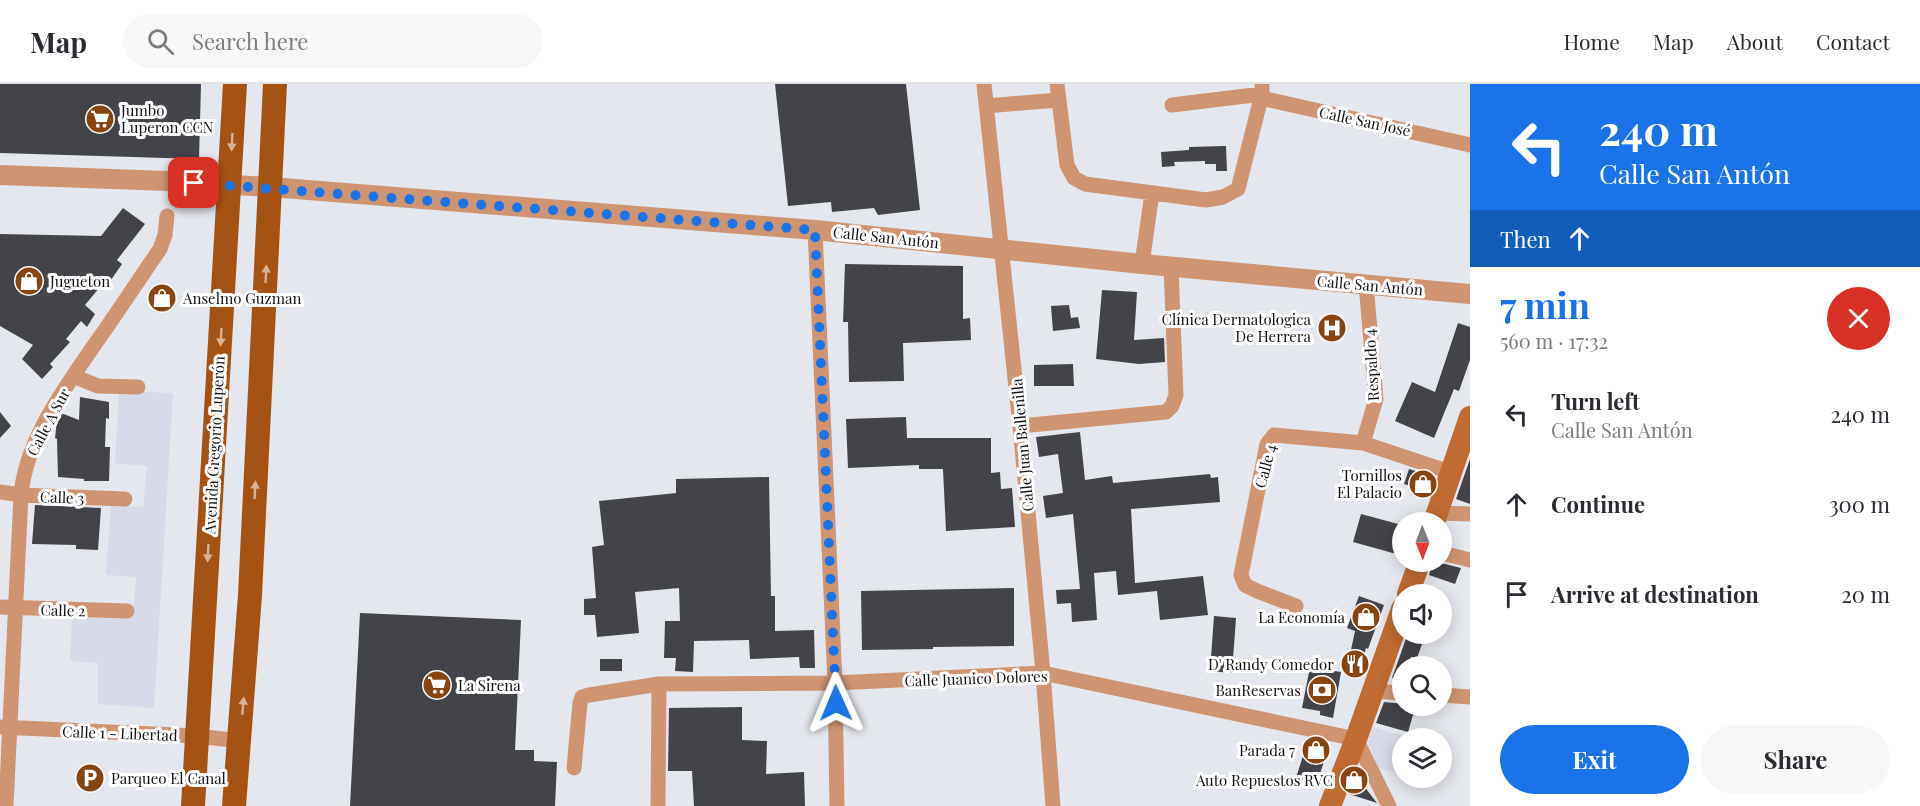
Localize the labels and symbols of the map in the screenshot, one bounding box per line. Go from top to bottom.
place label: Jumbo Luperon CCN [120,100,214,137]
street label: Calle San José [1317,102,1413,140]
supermarket icon: Jumbo Luperon CCN [84,103,116,135]
one-way arrow [227,133,237,152]
pin [168,157,219,208]
street label: Calle San Antón [832,222,940,252]
shop icon: Jugueton [13,265,45,297]
one-way arrow [261,265,271,284]
street label: Calle San Antón [1316,270,1424,300]
place label: Jugueton [49,271,110,291]
shop icon: Anselmo Guzman [146,282,178,314]
place label: Anselmo Guzman [182,288,301,308]
place label: Clínica Dermatologica De Herrera [1162,309,1312,346]
hospital icon: Clínica Dermatologica De Herrera [1316,312,1348,344]
one-way arrow [216,328,225,347]
street label: Respaldo 4 [1359,328,1383,402]
street label: Avenida Gregorio Luperón [199,355,229,536]
street label: Calle Juan Ballenilla [1006,377,1038,512]
street label: Calle A Sur [22,384,74,459]
street label: Calle 4 [1250,442,1280,490]
place label: Tornillos El Palacio [1337,465,1402,502]
shop icon: Tornillos El Palacio [1407,468,1439,500]
one-way arrow [250,481,259,500]
street label: Calle 3 [40,486,85,508]
north arrow [1392,512,1452,572]
one-way arrow [203,543,213,562]
street label: Calle 2 [40,600,86,620]
shop icon: La Economía [1350,601,1382,633]
place label: La Economía [1258,607,1346,627]
restaurant icon: D' Randy Comedor [1339,648,1371,680]
place label: D' Randy Comedor [1208,654,1334,674]
street label: Calle Juanico Dolores [904,666,1048,690]
supermarket icon: La Sirena [421,669,453,701]
position arrow [804,671,868,735]
bank icon: BanReservas [1306,674,1338,706]
place label: La Sirena [458,675,521,695]
place label: BanReservas [1216,680,1301,700]
one-way arrow [238,696,247,715]
street label: Calle 1 - Libertad [62,721,178,745]
shop icon: Parada 7 [1300,734,1332,766]
place label: Parada 7 [1239,740,1295,760]
parking icon: Parqueo El Canal [74,762,106,794]
shop icon: Auto Repuestos RVC [1338,764,1370,796]
place label: Parqueo El Canal [111,768,226,788]
place label: Auto Repuestos RVC [1195,770,1333,790]

